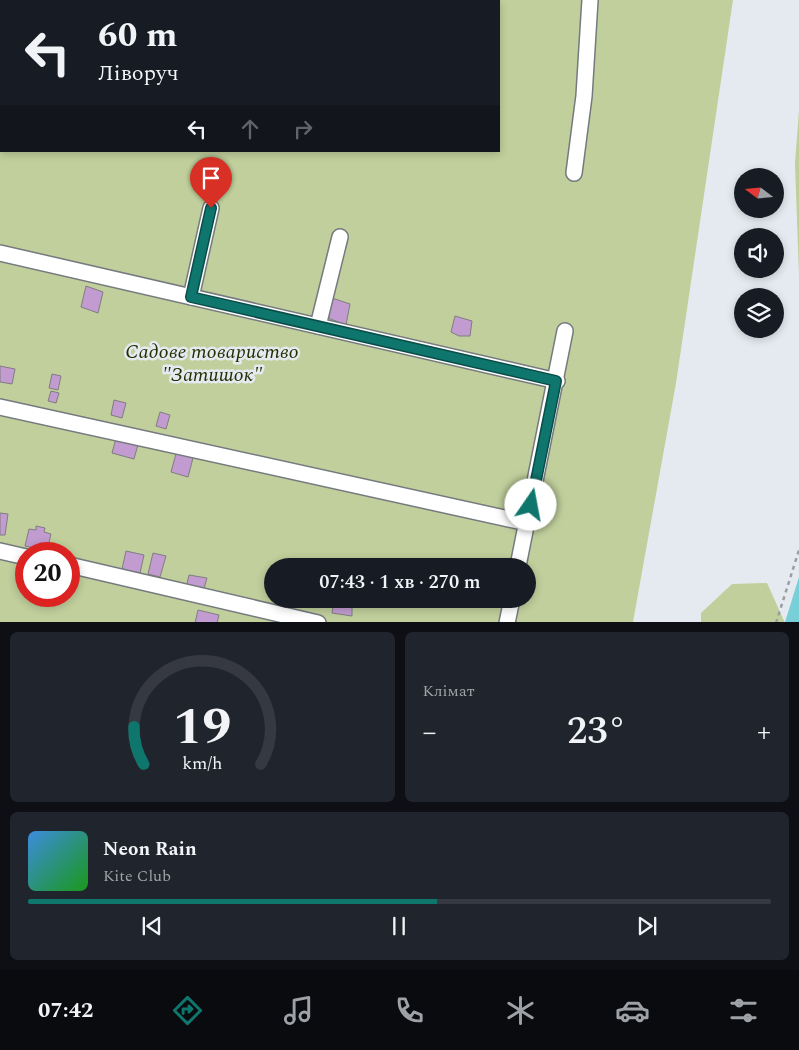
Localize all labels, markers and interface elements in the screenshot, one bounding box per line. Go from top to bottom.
text: 60 m [98,9,178,62]
icon: left [15,20,80,85]
text: Ліворуч [98,57,179,90]
icon: left [183,115,211,143]
icon: ahead [236,115,264,143]
icon: right [289,115,317,143]
pin [190,157,232,208]
icon: arrive [197,164,225,192]
north arrow [734,168,784,218]
map controls [734,168,784,338]
button: sound [734,228,784,278]
button: layers [734,288,784,338]
park label: Садове товариство "Затишок" [125,337,299,390]
position arrow [504,478,556,530]
speed limit sign: 20 [15,542,80,607]
text: 07:43 · 1 хв · 270 m [319,568,481,597]
text: Клімат [423,679,475,703]
text: 19 [173,688,231,767]
text: 23° [567,703,627,761]
text: − [423,711,437,754]
text: + [757,711,771,754]
text: km/h [182,750,222,777]
text: Neon Rain [103,835,197,864]
text: Kite Club [103,864,171,888]
icon: previous [138,912,166,940]
icon: pause [385,912,413,940]
icon: next [633,912,661,940]
icon: directions [170,993,205,1028]
icon: music [281,993,316,1028]
icon: phone [392,993,427,1028]
icon: climate [503,993,538,1028]
icon: car [615,993,650,1028]
icon: filters [726,993,761,1028]
text: 07:42 [38,994,93,1027]

